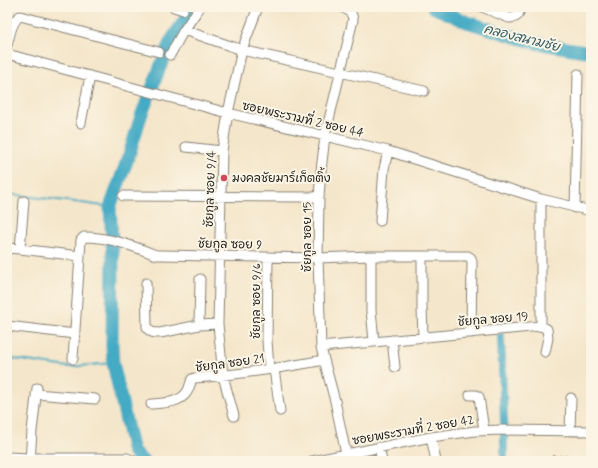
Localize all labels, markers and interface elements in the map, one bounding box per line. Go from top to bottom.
water label: คลองสนามชัย [482,21,563,56]
street label: ซอยพระรามที่ 2 ซอย 44 [240,94,366,142]
street label: ชัยกูล ซอย 9/4 [202,150,220,228]
place label: มงคลชัยมาร์เก็ตติ้ง [232,167,331,187]
marker: มงคลชัยมาร์เก็ตติ้ง [219,173,229,183]
street label: ชัยกูล ซอย 15 [300,202,316,272]
street label: ชัยกูล ซอย 9 [198,236,262,254]
street label: ชัยกูล ซอย 9/6 [249,263,265,339]
street label: ชัยกูล ซอย 19 [457,309,529,331]
street label: ชัยกูล ซอย 21 [195,351,266,377]
street label: ซอยพระรามที่ 2 ซอย 42 [350,408,475,450]

